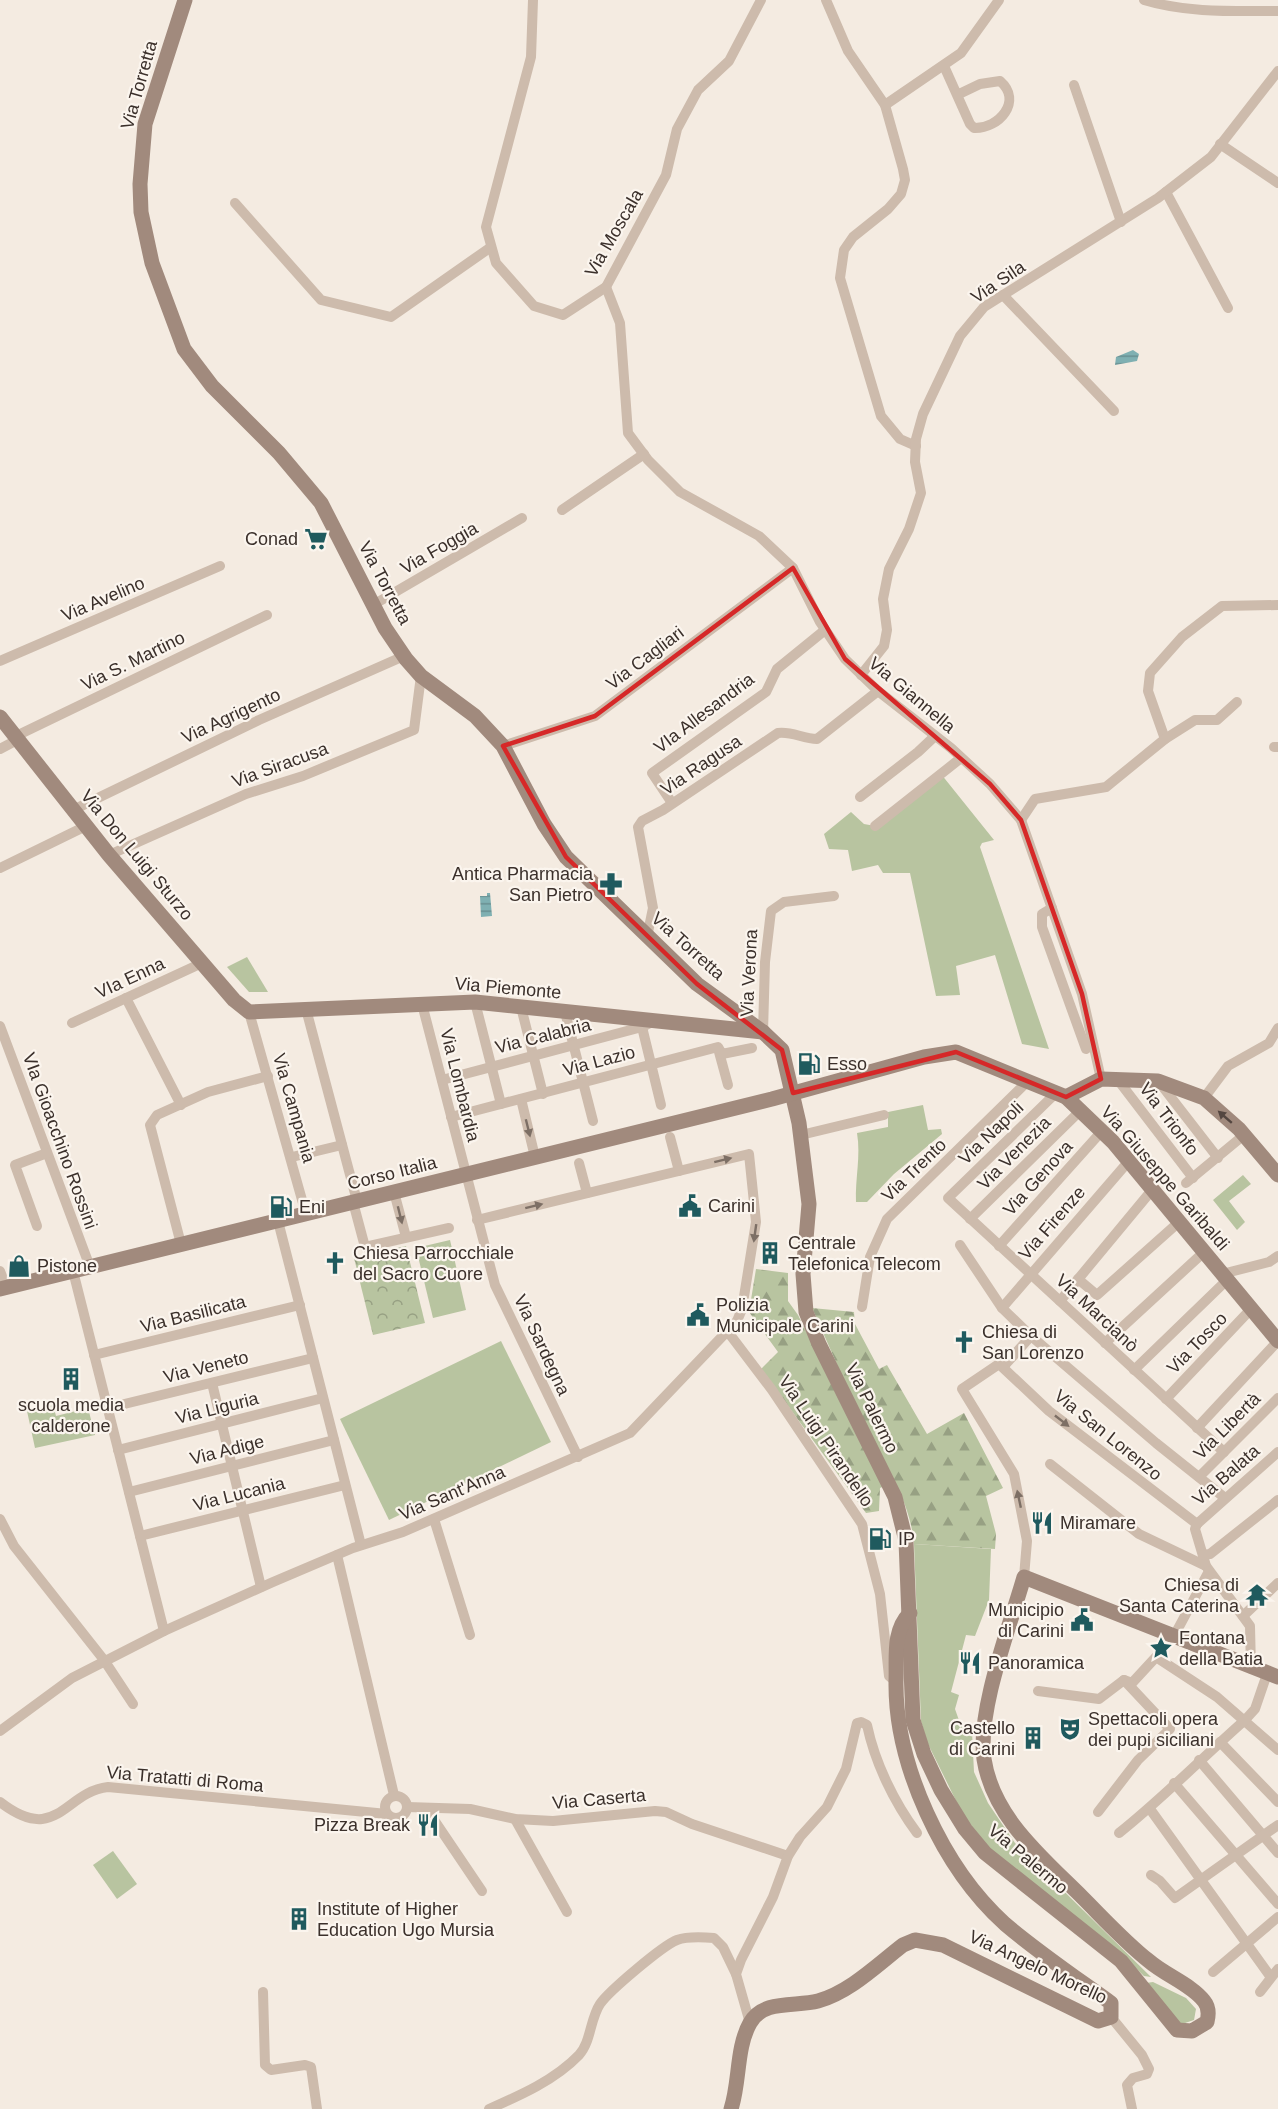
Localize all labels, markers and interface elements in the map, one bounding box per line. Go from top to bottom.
street label: Via Torretta [117,37,161,132]
street label: Via Moscala [581,185,648,280]
street label: Via Sila [967,256,1030,307]
street label: Via Foggia [397,517,482,578]
supermarket icon: Conad [303,526,329,552]
place label: Conad [245,529,298,549]
street label: Via Torretta [355,538,416,629]
street label: Via Avelino [58,573,148,625]
street label: Via Cagliari [602,622,688,694]
street label: Via S. Martino [78,627,188,695]
street label: Via Giannella [865,653,960,738]
street label: VIa Allesandria [650,668,759,757]
street label: Via Agrigento [178,684,284,748]
street label: Via Ragusa [657,730,746,799]
street label: Via Siracusa [229,738,332,792]
street label: Via Don Luigi Sturzo [77,786,197,924]
place label: Antica Pharmacia San Pietro [452,864,594,905]
pharmacy icon: Antica Pharmacia San Pietro [598,871,624,897]
street label: Via Torretta [647,908,729,985]
street label: Via Verona [737,928,761,1017]
street label: VIa Enna [92,953,169,1003]
street label: Via Piemonte [454,973,562,1003]
street label: Via Calabria [493,1014,594,1058]
street label: Via Lombardia [436,1026,484,1145]
street label: Via Lazio [561,1042,637,1080]
street label: VIa Gioacchino Rossini [19,1050,101,1232]
street label: Via Campania [269,1051,319,1166]
fuel station icon: Esso [796,1051,822,1077]
place label: Esso [827,1054,867,1074]
street label: Via Trionfo [1135,1079,1203,1159]
street label: Via Napoli [955,1097,1027,1169]
street label: Via Giuseppe Garibaldi [1097,1102,1233,1254]
one-way arrow [1217,1110,1232,1123]
street label: Via Venezia [973,1112,1055,1194]
one-way arrow [524,1119,534,1137]
street label: Via Trento [878,1134,950,1206]
street label: Via Genova [999,1136,1077,1220]
street label: Corso Italia [345,1152,440,1194]
one-way arrow [714,1155,732,1165]
street label: Via Firenze [1015,1182,1089,1264]
public building icon: Carini [677,1193,703,1219]
fuel station icon: Eni [268,1194,294,1220]
place label: Carini [708,1196,755,1216]
place label: Eni [299,1197,325,1217]
one-way arrow [524,1201,543,1210]
one-way arrow [396,1206,406,1224]
one-way arrow [750,1224,759,1243]
place label: Centrale Telefonica Telecom [788,1233,941,1274]
building icon: Centrale Telefonica Telecom [757,1240,783,1266]
place label: Chiesa Parrocchiale del Sacro Cuore [353,1243,514,1284]
church icon: Chiesa Parrocchiale del Sacro Cuore [322,1250,348,1276]
shop icon: Pistone [6,1253,32,1279]
place label: Pistone [37,1256,97,1276]
street label: Via Marcianò [1052,1270,1142,1356]
street label: Via Basilicata [138,1291,249,1337]
street label: Via Sardegna [510,1291,574,1399]
place label: Polizia Municipale Carini [716,1295,854,1336]
public building icon: Polizia Municipale Carini [685,1302,711,1328]
street label: Via Tosco [1163,1308,1231,1378]
place label: Chiesa di San Lorenzo [982,1322,1084,1363]
church icon: Chiesa di San Lorenzo [951,1329,977,1355]
street label: Via Veneto [161,1347,251,1387]
street label: Via Palermo [842,1360,902,1456]
building icon: scuola media calderone [58,1366,84,1392]
street label: Via Luigi Pirandello [775,1372,877,1510]
street label: Via San Lorenzo [1050,1385,1166,1485]
street label: Via Liguria [173,1388,261,1428]
street label: Via Libertà [1190,1388,1265,1463]
place label: scuola media calderone [18,1395,125,1436]
one-way arrow [1054,1414,1069,1426]
street label: Via Adige [188,1431,266,1469]
street label: Via Balata [1189,1440,1264,1509]
street label: Via Sant'Anna [396,1461,509,1524]
street label: Via Lucania [191,1473,288,1515]
one-way arrow [1014,1489,1023,1508]
restaurant icon: Miramare [1029,1510,1055,1536]
place label: Miramare [1060,1513,1136,1533]
fuel station icon: IP [867,1526,893,1552]
place label: IP [898,1529,915,1549]
place label: Chiesa di Santa Caterina [1119,1575,1240,1616]
temple icon: Chiesa di Santa Caterina [1244,1582,1270,1608]
place label: Municipio di Carini [988,1600,1064,1641]
public building icon: Municipio di Carini [1069,1607,1095,1633]
place label: Fontana della Batia [1179,1628,1264,1669]
place icon: Fontana della Batia [1148,1635,1174,1661]
restaurant icon: Panoramica [957,1650,983,1676]
place label: Panoramica [988,1653,1085,1673]
place label: Spettacoli opera dei pupi siciliani [1088,1709,1219,1750]
theatre icon: Spettacoli opera dei pupi siciliani [1057,1716,1083,1742]
place label: Castello di Carini [949,1718,1015,1759]
building icon: Castello di Carini [1020,1725,1046,1751]
street label: Via Tratatti di Roma [106,1762,265,1796]
street label: Via Caserta [551,1785,648,1813]
restaurant icon: Pizza Break [415,1812,441,1838]
place label: Pizza Break [314,1815,411,1835]
street label: Via Palermo [984,1820,1072,1898]
place label: Institute of Higher Education Ugo Mursia [317,1899,495,1940]
building icon: Institute of Higher Education Ugo Mursia [286,1906,312,1932]
street label: Via Angelo Morello [966,1926,1110,2008]

